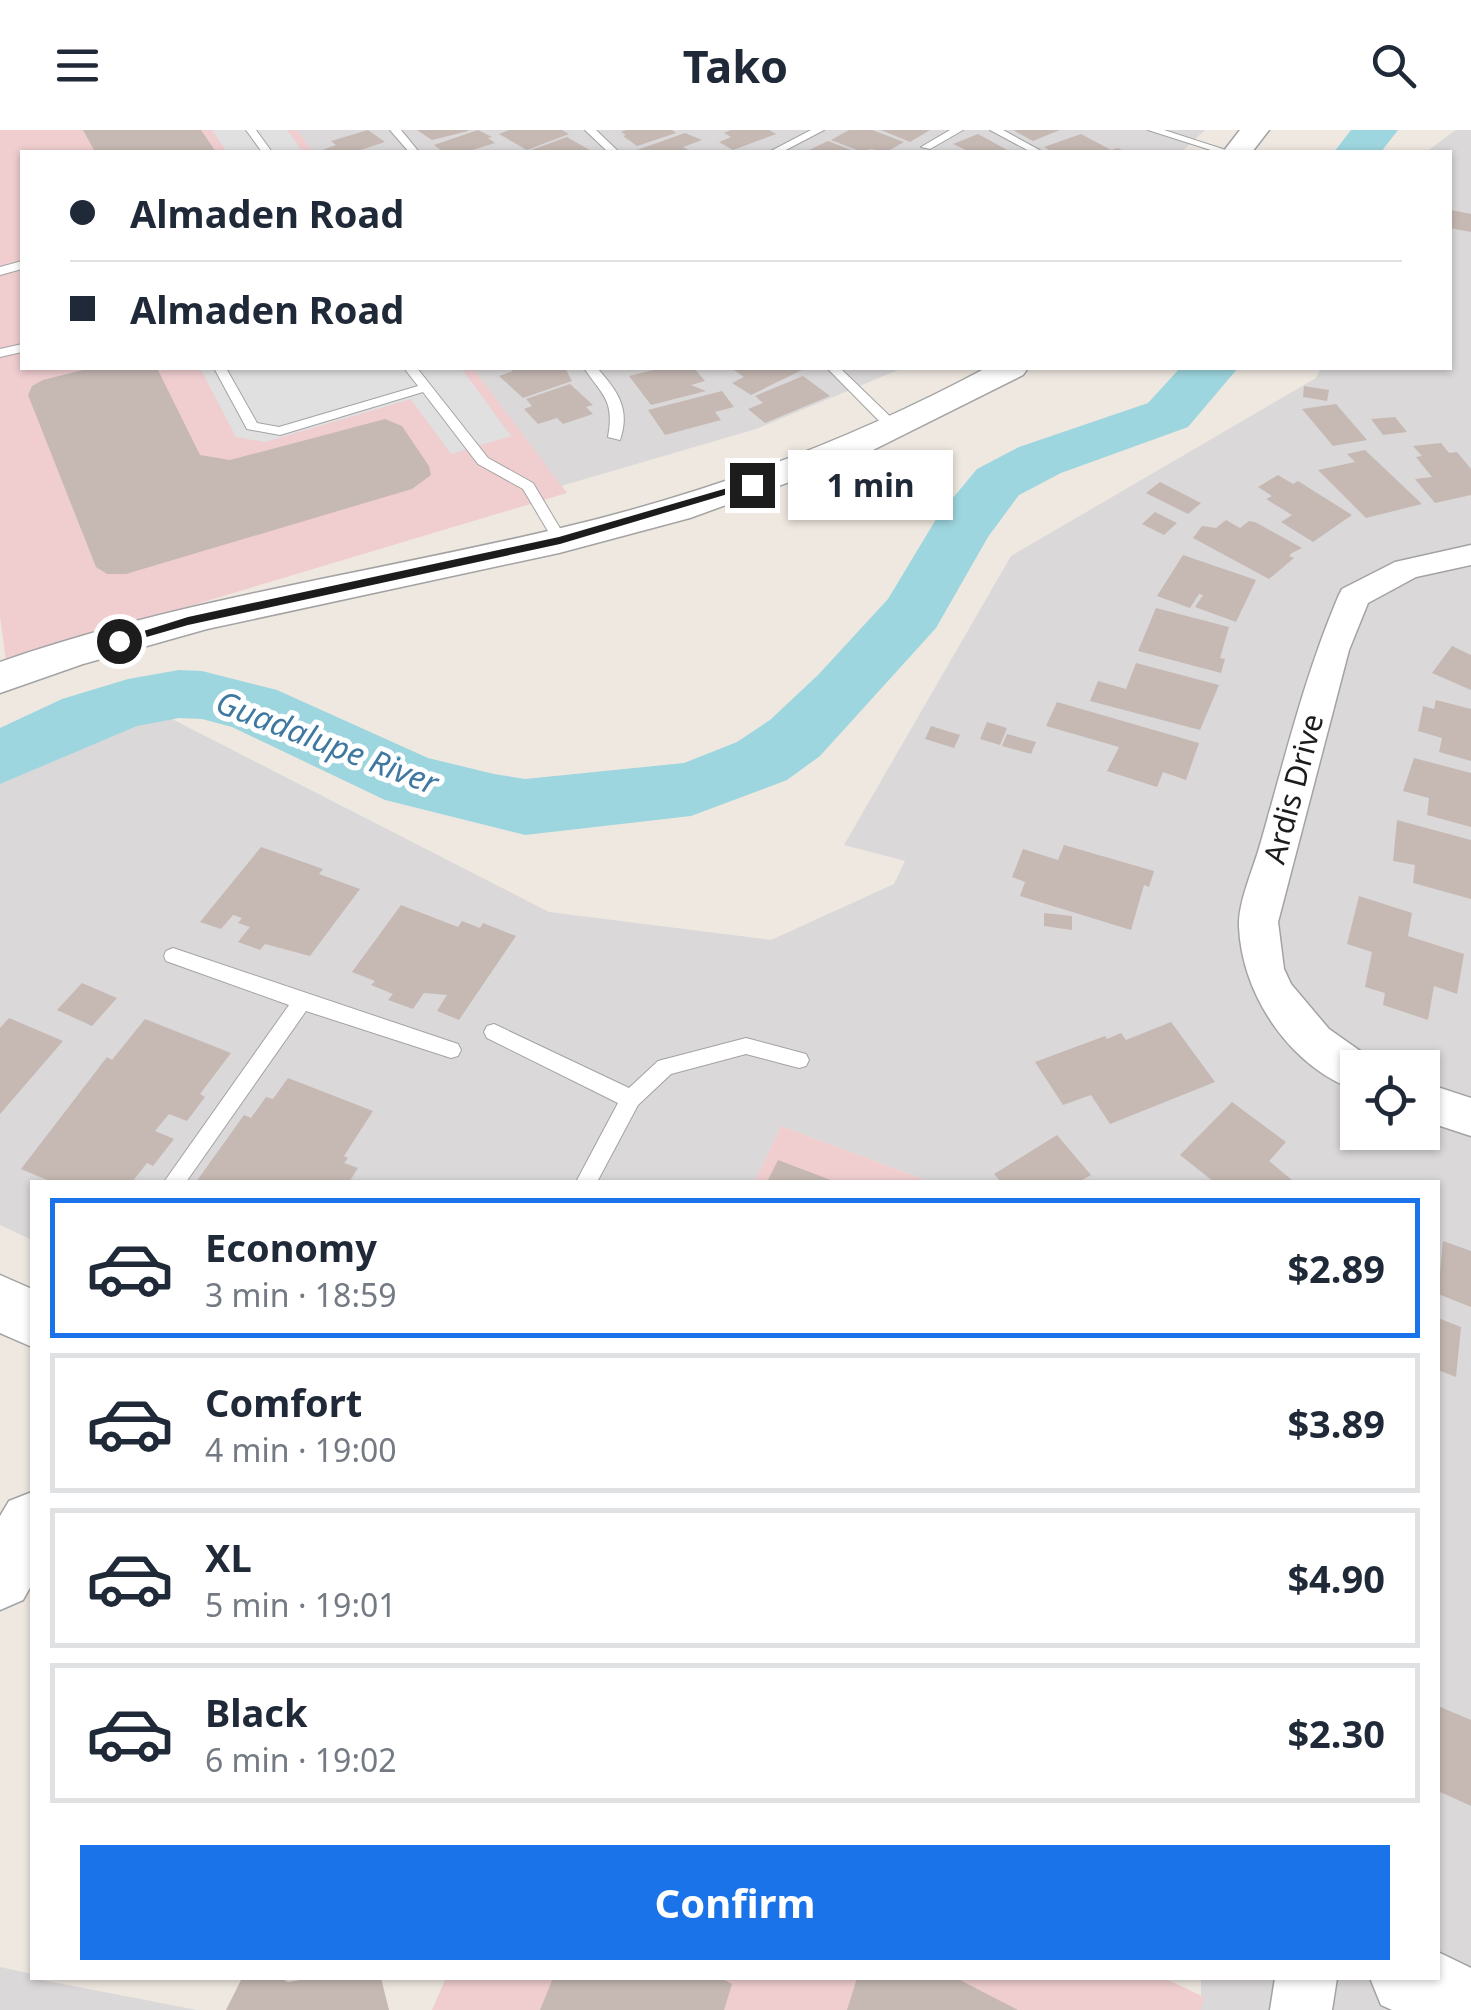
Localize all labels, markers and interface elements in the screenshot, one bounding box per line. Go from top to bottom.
text: Tako [683,35,788,96]
icon: menu [50,38,105,93]
icon: search [1366,38,1421,93]
text: Almaden Road [130,187,404,239]
text: Almaden Road [130,283,404,335]
callout: 1 min [787,450,952,520]
route end [730,463,775,508]
text: 1 min [826,463,915,506]
route start [97,619,142,664]
water label: Guadalupe River [210,679,446,804]
street label: Ardis Drive [1253,709,1332,868]
map controls [1340,1050,1440,1150]
button: locate [1340,1050,1440,1150]
text: Economy [205,1221,377,1273]
icon: car [85,1223,175,1313]
text: $2.89 [1287,1242,1385,1294]
text: 3 min · 18:59 [205,1273,397,1316]
text: Comfort [205,1376,362,1428]
icon: car [85,1378,175,1468]
text: $3.89 [1287,1397,1385,1449]
text: 4 min · 19:00 [205,1428,397,1471]
text: XL [205,1531,252,1583]
icon: car [85,1533,175,1623]
text: $4.90 [1287,1552,1385,1604]
text: 5 min · 19:01 [205,1583,397,1626]
text: Black [205,1686,308,1738]
icon: car [85,1688,175,1778]
text: $2.30 [1287,1707,1385,1759]
text: 6 min · 19:02 [205,1738,397,1781]
button: Confirm [80,1845,1390,1960]

